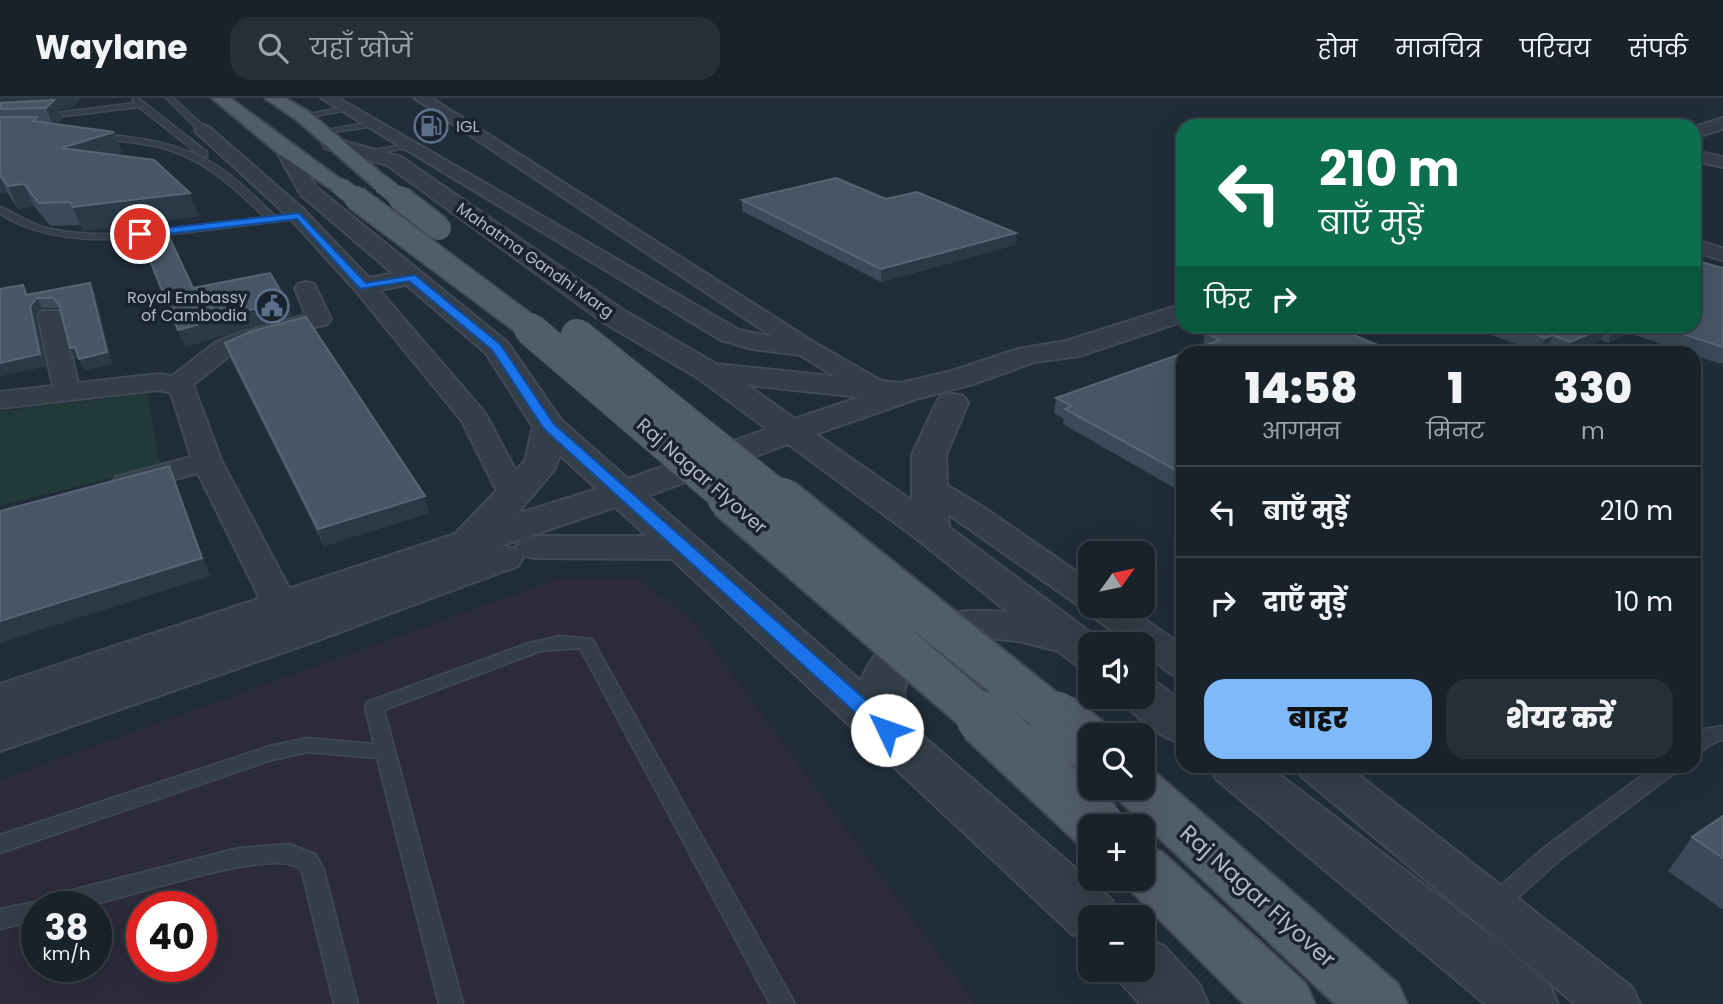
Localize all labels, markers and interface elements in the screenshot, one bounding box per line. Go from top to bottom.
search box [230,17,720,80]
text: Waylane [35,24,188,71]
icon: search [254,29,292,67]
text: यहाँ खोजें [310,30,412,66]
text: होम [1318,32,1358,65]
text: मानचित्र [1396,32,1482,65]
text: परिचय [1520,32,1591,65]
text: संपर्क [1629,32,1688,65]
fuel station icon: IGL [412,107,450,145]
place label: IGL [456,115,479,138]
text: 210 m [1319,135,1460,203]
icon: left [1204,147,1295,238]
street label: Mahatma Gandhi Marg [452,197,618,323]
text: बाएँ मुड़ें [1319,200,1423,245]
pin [110,204,170,264]
icon: arrive [121,215,159,253]
icon: right [1265,280,1303,318]
text: फिर [1204,281,1251,317]
place label: Royal Embassy of Cambodia [127,286,247,327]
public building icon: Royal Embassy of Cambodia [253,287,291,325]
text: 14:58 [1245,359,1358,418]
text: 1 [1447,359,1464,418]
text: 330 [1553,359,1632,418]
street label: Raj Nagar Flyover [631,412,773,540]
text: आगमन [1262,415,1341,447]
text: मिनट [1427,415,1485,447]
text: m [1581,415,1605,447]
icon: left [1204,493,1242,531]
text: बाएँ मुड़ें [1263,493,1348,529]
text: 210 m [1600,493,1673,529]
north arrow [1078,541,1155,618]
map controls [1078,541,1155,982]
icon: right [1204,584,1242,622]
text: दाएँ मुड़ें [1263,584,1346,620]
text: 10 m [1615,584,1673,620]
button: sound [1078,632,1155,709]
button: बाहर [1204,679,1432,759]
button: शेयर करें [1446,679,1673,759]
position arrow [850,693,924,767]
button: search [1078,723,1155,800]
button: + [1078,814,1155,891]
street label: Raj Nagar Flyover [1173,817,1343,975]
speed limit sign: 40 [126,891,217,982]
text: 38 [45,903,88,952]
button: − [1078,905,1155,982]
text: km/h [43,941,90,966]

